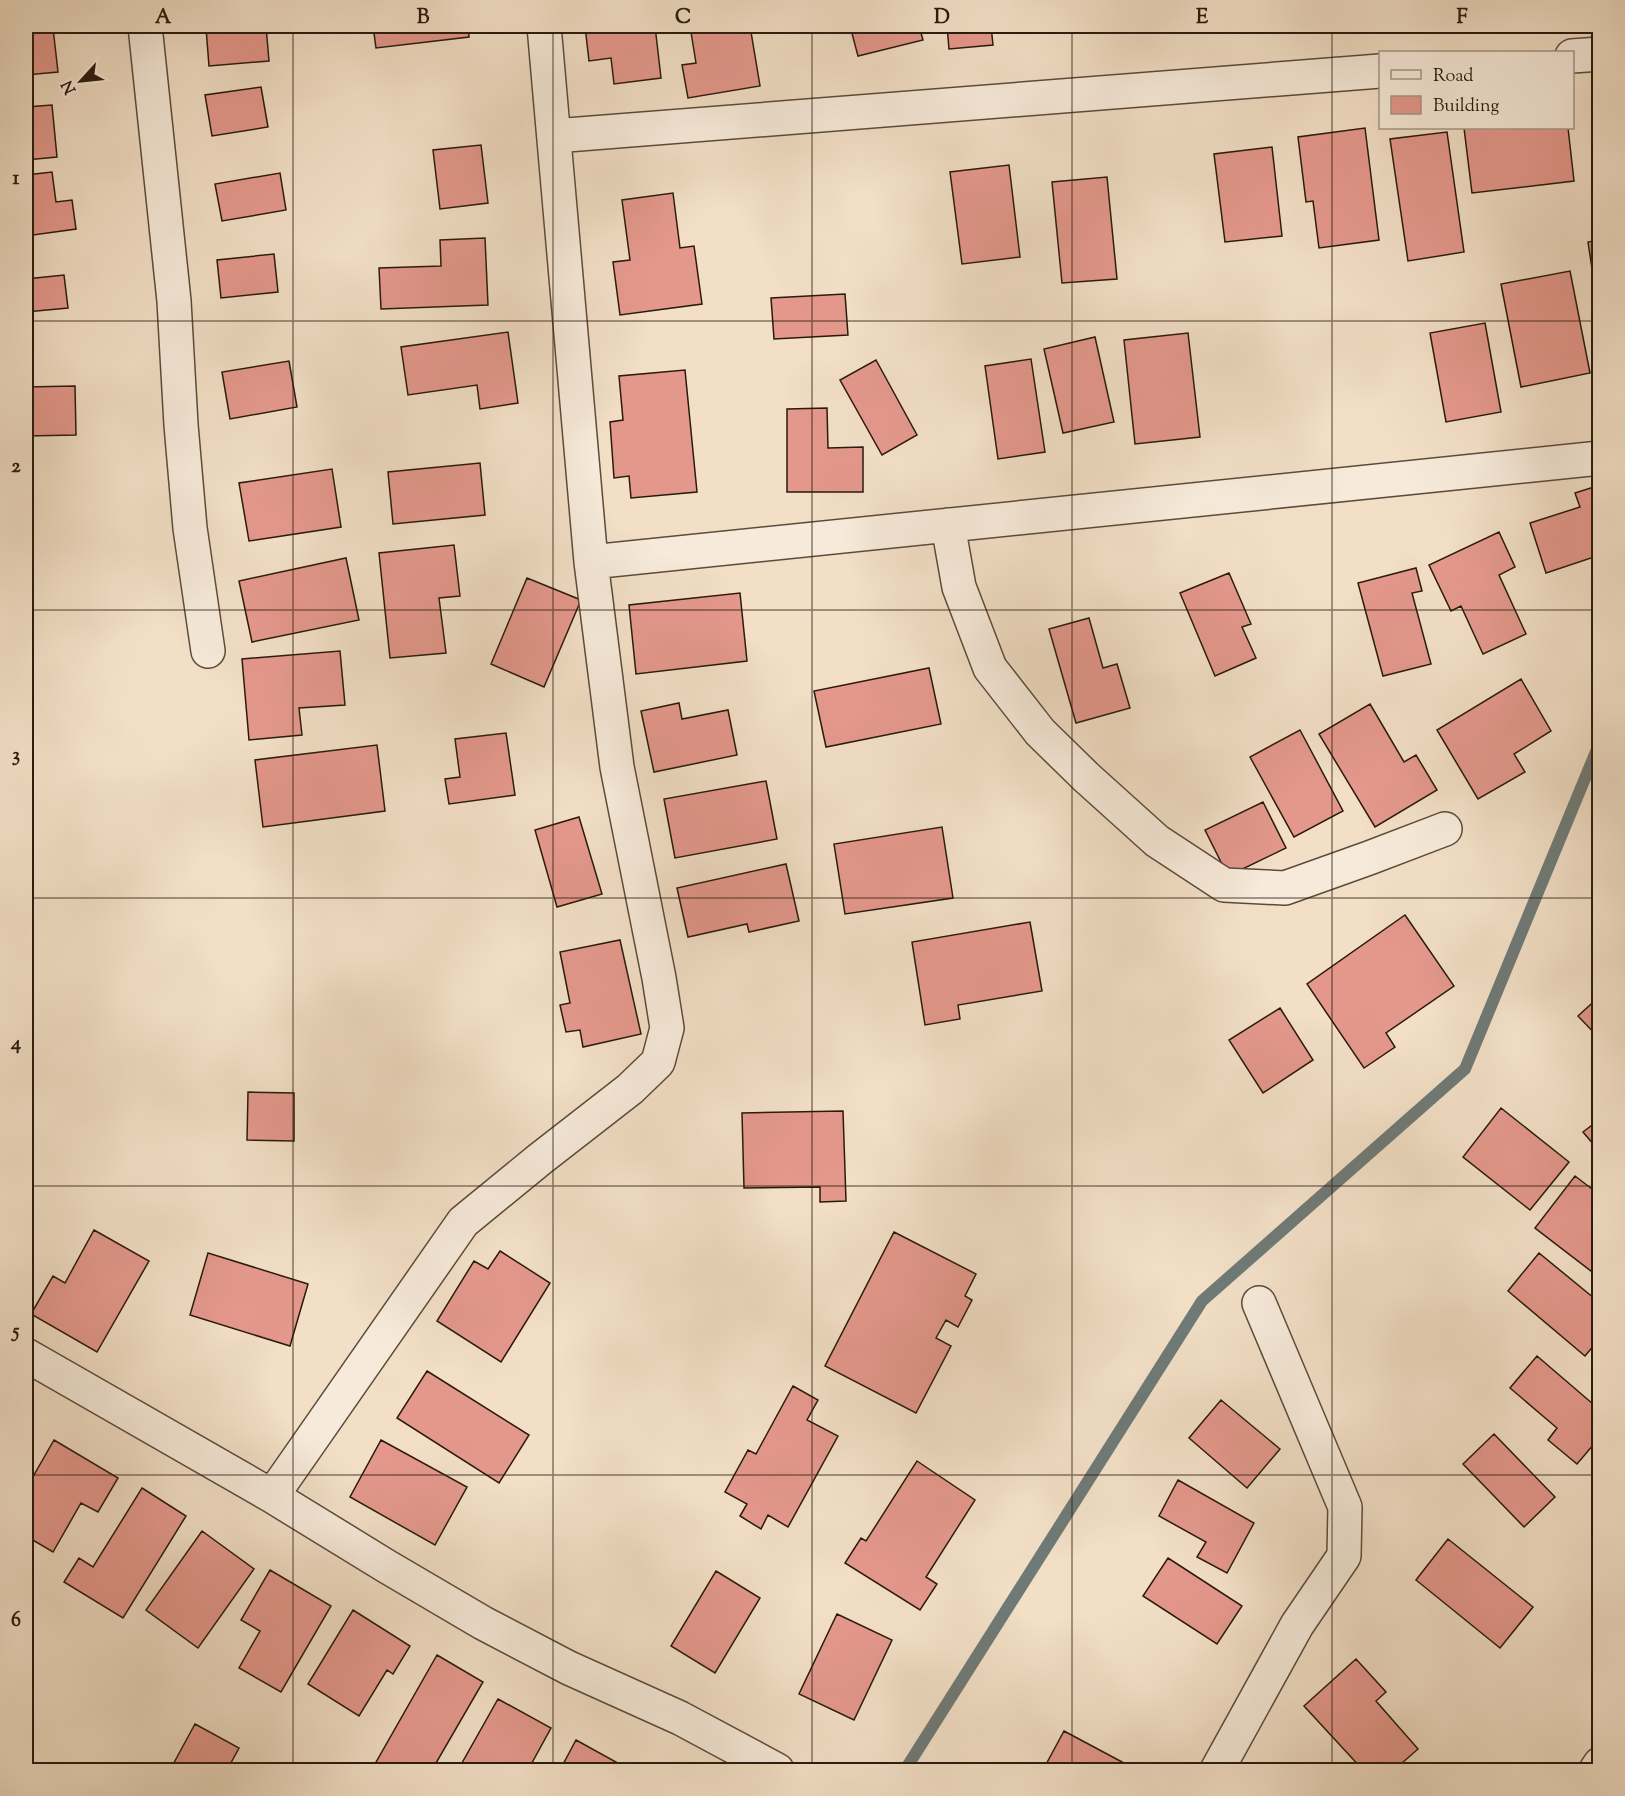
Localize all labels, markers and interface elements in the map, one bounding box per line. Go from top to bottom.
text: A [155,4,172,33]
text: B [417,4,430,33]
text: C [675,4,691,33]
text: D [934,4,950,33]
text: E [1196,4,1209,33]
text: F [1456,4,1468,33]
north arrow [51,51,111,111]
legend [1379,51,1574,129]
text: Road [1433,64,1473,90]
text: N [57,76,83,98]
text: Building [1433,94,1499,120]
text: 1 [13,165,20,194]
text: 2 [11,453,21,482]
text: 3 [12,742,20,771]
text: 4 [10,1030,21,1059]
text: 5 [11,1318,20,1347]
text: 6 [11,1607,21,1636]

